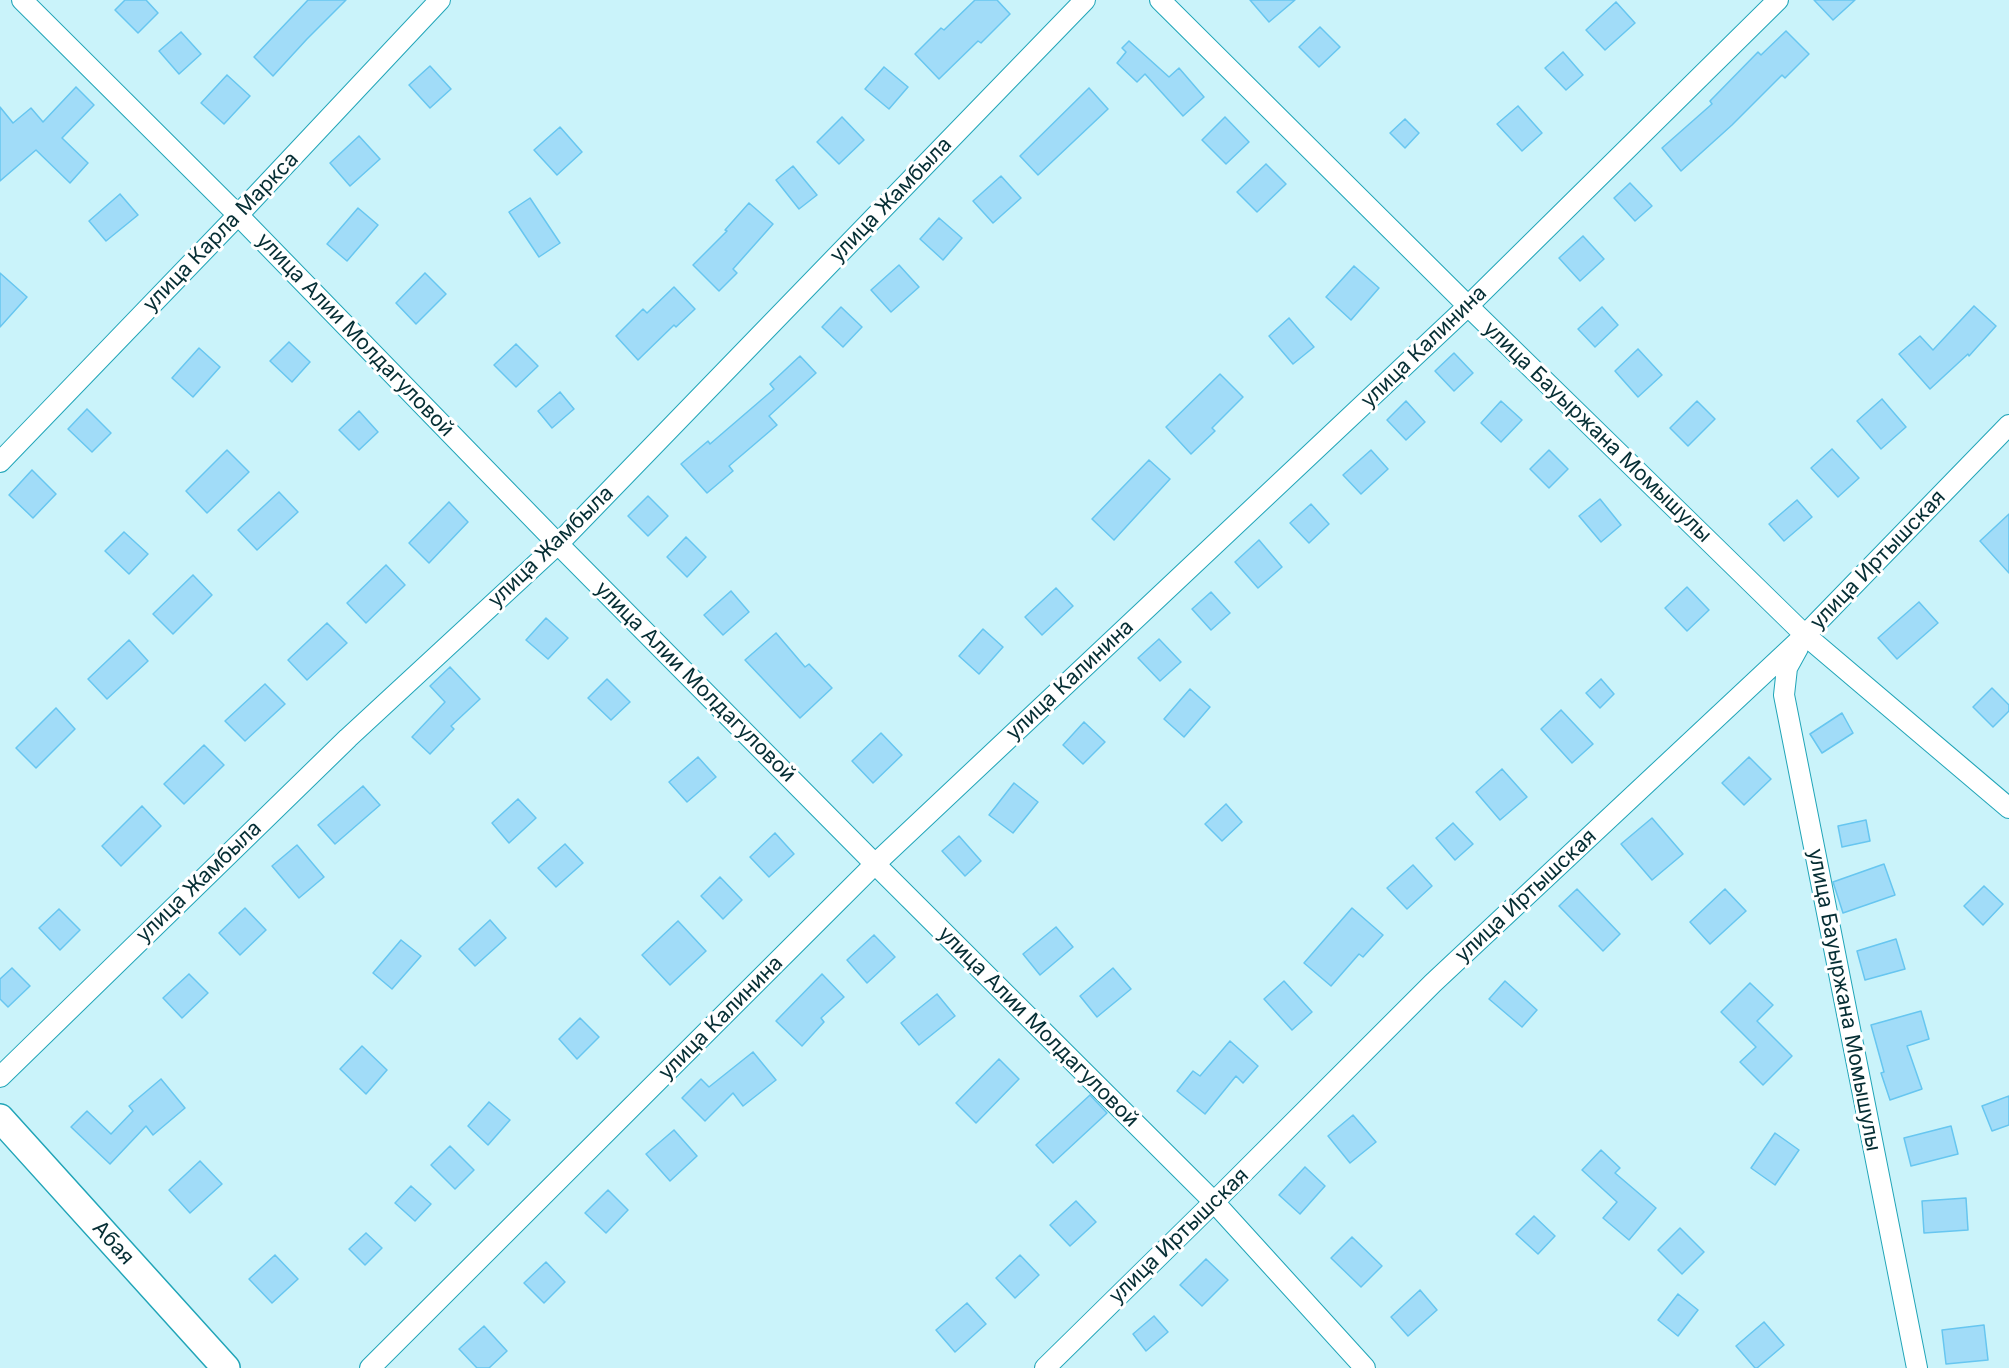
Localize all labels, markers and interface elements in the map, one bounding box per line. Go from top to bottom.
street label: улица Жамбыла [825,132,957,268]
street label: улица Карла Маркса [138,147,304,317]
street label: улица Алии Молдагуловой [251,228,459,442]
street label: улица Калинина [1356,281,1492,413]
street label: улица Бауыржана Момышулы [1478,316,1716,548]
street label: улица Жамбыла [483,481,619,613]
street label: улица Иртышская [1805,485,1951,635]
street label: улица Алии Молдагуловой [589,576,801,788]
street label: улица Калинина [1001,615,1139,745]
street label: улица Жамбыла [131,816,267,948]
street label: улица Иртышская [1450,824,1602,968]
street label: улица Бауыржана Момышулы [1802,847,1886,1153]
street label: улица Алии Молдагуловой [932,921,1144,1133]
street label: улица Калинина [654,951,788,1085]
street label: улица Иртышская [1104,1163,1254,1309]
street label: Абая [87,1216,139,1270]

